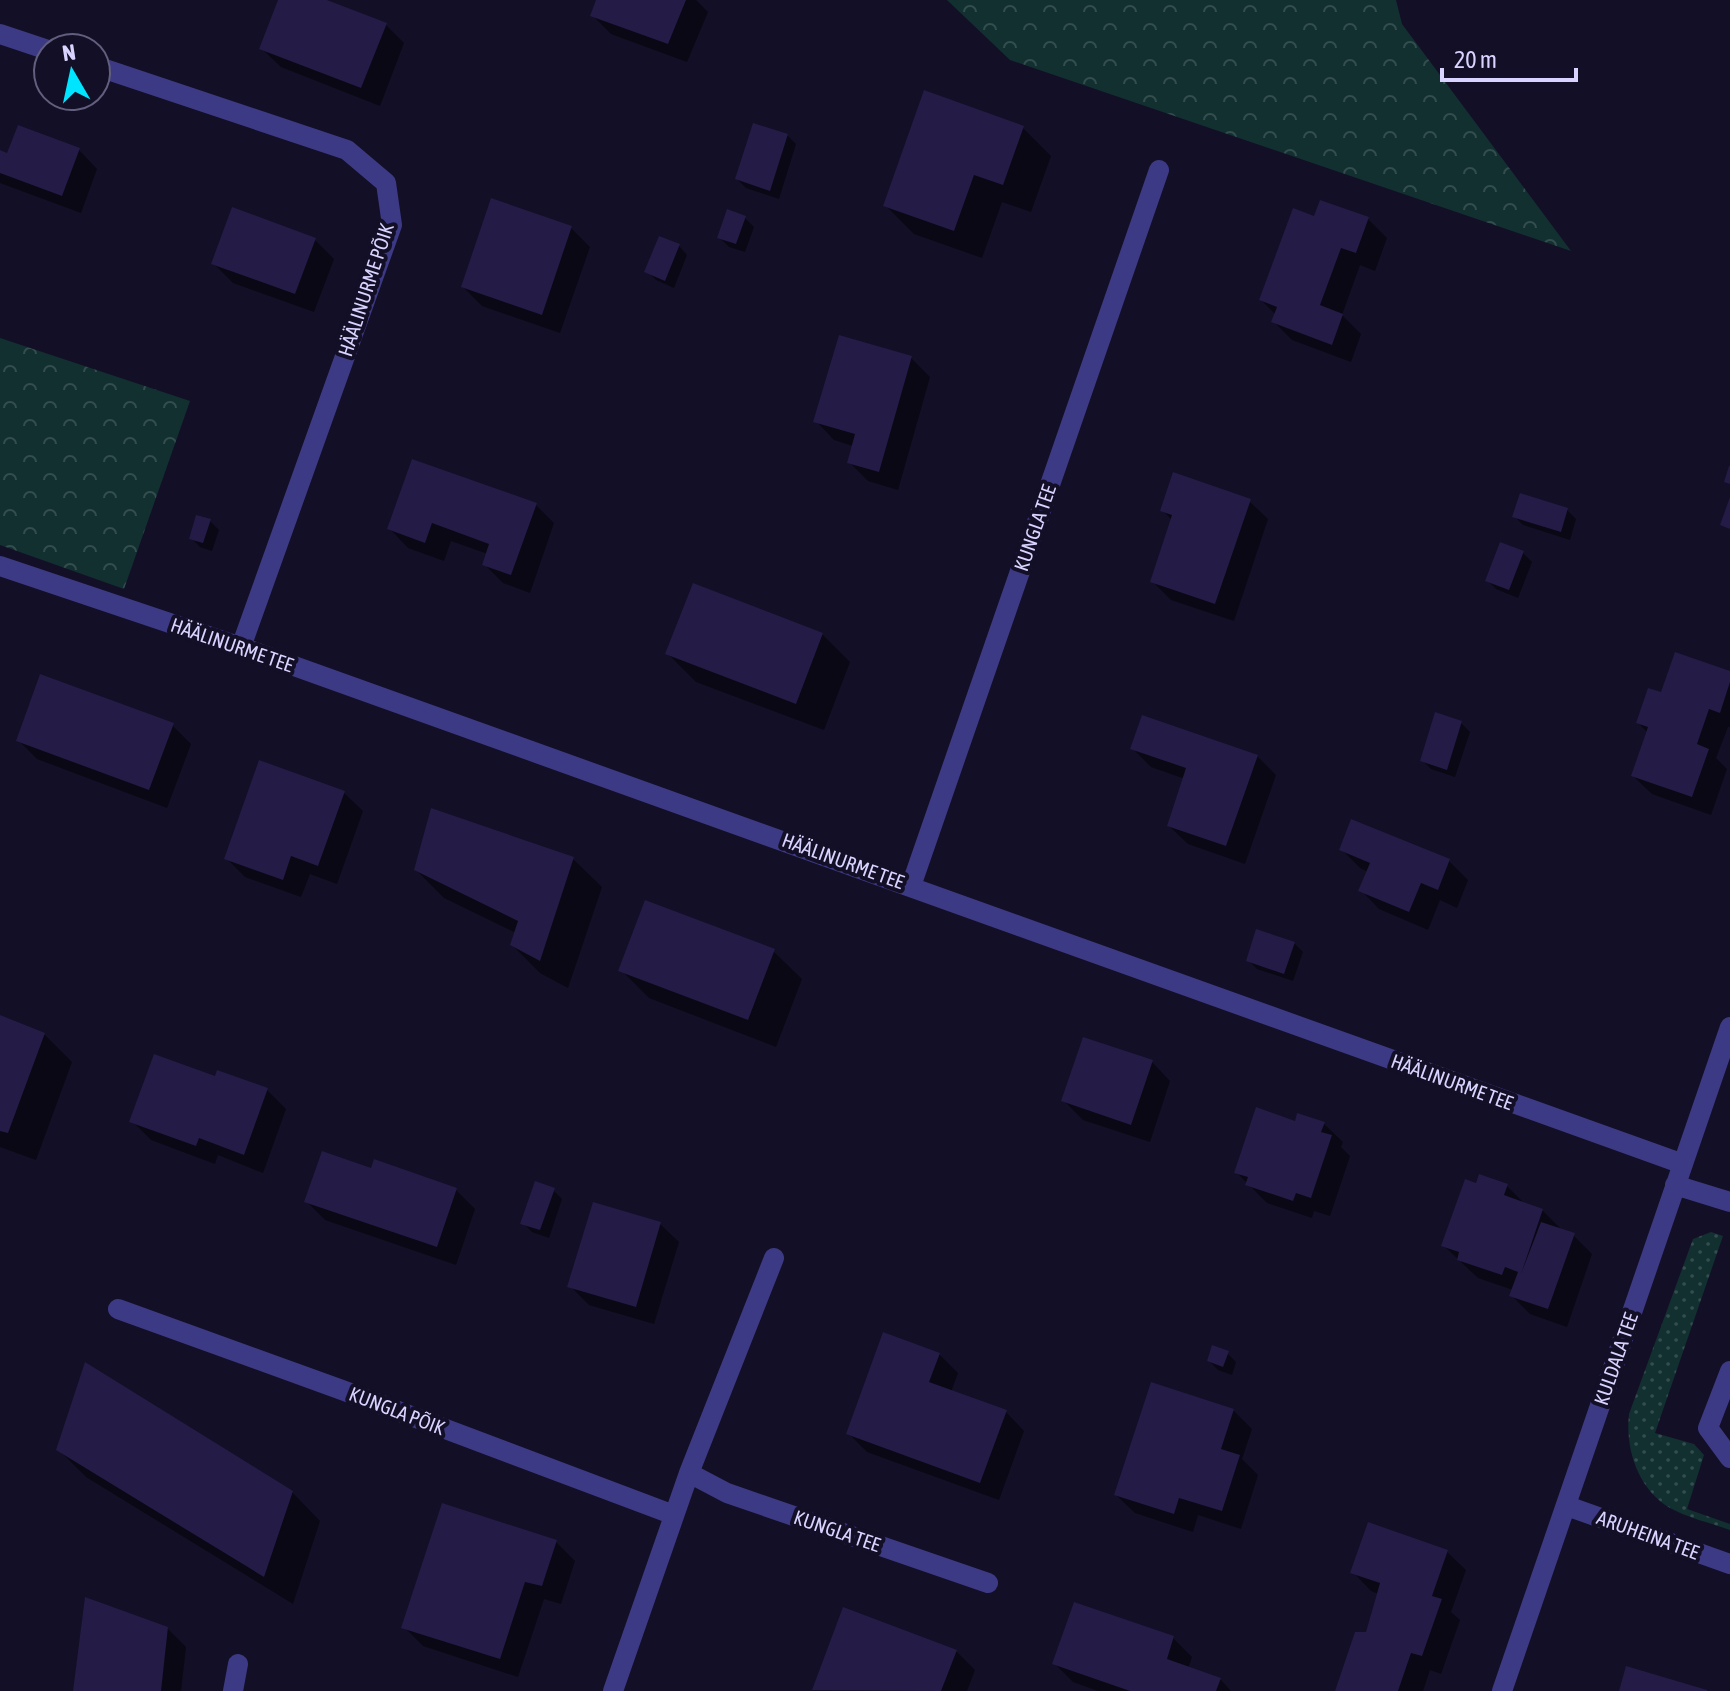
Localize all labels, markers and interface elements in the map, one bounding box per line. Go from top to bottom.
north arrow [32,32,112,112]
scale bar [1442,32,1576,82]
text: N [60,38,77,66]
text: 20 m [1454,46,1497,73]
street label: HÄÄLINURME PÕIK [333,220,398,359]
street label: KUNGLA TEE [1009,481,1060,574]
street label: HÄÄLINURME TEE [168,613,297,676]
street label: HÄÄLINURME TEE [779,828,908,893]
street label: HÄÄLINURME TEE [1388,1049,1517,1114]
street label: KULDALA TEE [1589,1309,1642,1408]
street label: KUNGLA PÕIK [346,1382,448,1439]
street label: KUNGLA TEE [791,1505,884,1556]
street label: ARUHEINA TEE [1594,1505,1703,1564]

